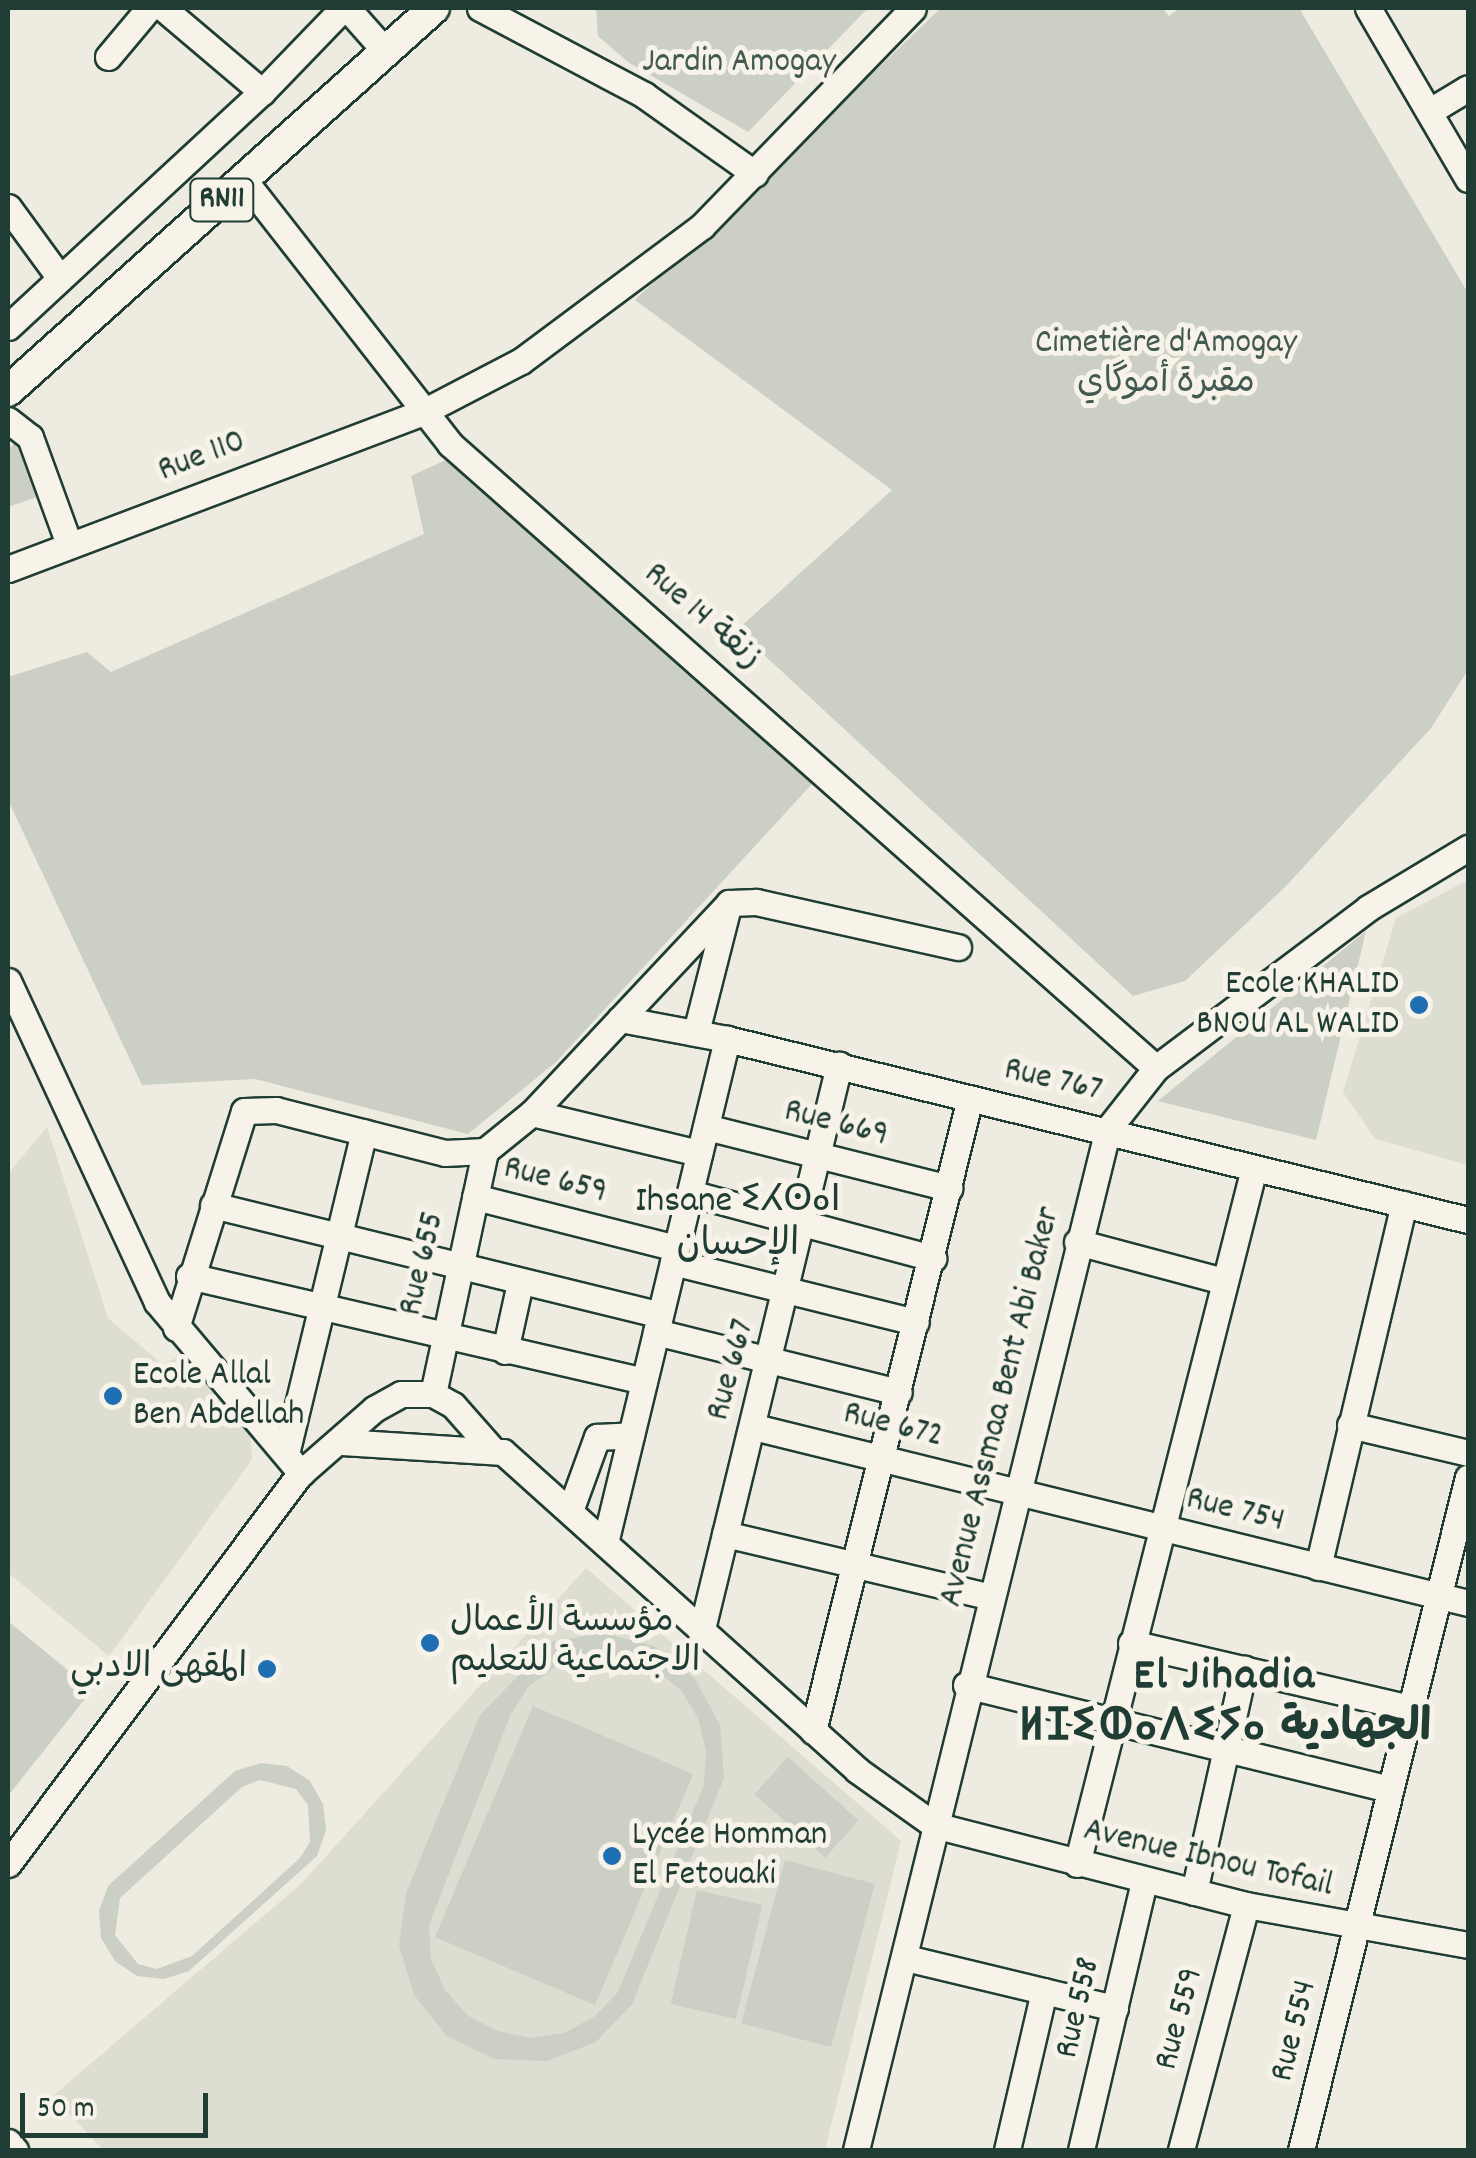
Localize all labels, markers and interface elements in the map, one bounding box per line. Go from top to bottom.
park label: Jardin Amogay [642,42,836,84]
road number: RN11 [187,173,257,227]
park label: Cimetière d'Amogay مقبرة أموگاي [1035,323,1297,405]
street label: Rue 110 [152,421,252,493]
street label: Rue 14 زنقة [634,554,770,680]
place label: Ecole KHALID BNOU AL WALID [1196,964,1399,1046]
marker: Ecole KHALID BNOU AL WALID [1408,994,1430,1016]
street label: Rue 767 [1000,1049,1106,1113]
street label: Rue 669 [780,1091,892,1157]
street label: Rue 659 [499,1148,611,1214]
district label: Ihsane ⵉⵃⵙⴰⵏ الإحسان [635,1180,841,1270]
street label: Avenue Assmaa Bent Abi Baker [931,1203,1071,1611]
street label: Rue 655 [391,1208,455,1320]
street label: Rue 667 [698,1315,766,1425]
place label: Ecole Allal Ben Abdellah [133,1355,304,1437]
marker: Ecole Allal Ben Abdellah [102,1385,124,1407]
street label: Rue 672 [839,1393,947,1459]
street label: Rue 754 [1182,1479,1288,1543]
place label: مؤسسة الأعمال الاجتماعية للتعليم [450,1602,700,1684]
marker: مؤسسة الأعمال الاجتماعية للتعليم [419,1632,441,1654]
place label: المقهى الادبي [70,1648,247,1690]
district label: El Jihadia ⵍⵊⵉⵀⴰⴷⵉⵢⴰ الجهادية [1031,1652,1419,1758]
marker: المقهى الادبي [256,1658,278,1680]
street label: Avenue Ibnou Tofail [1079,1810,1337,1908]
place label: Lycée Homman El Fetouaki [632,1815,827,1897]
marker: Lycée Homman El Fetouaki [601,1845,623,1867]
street label: Rue 558 [1047,1954,1111,2062]
street label: Rue 559 [1146,1963,1214,2075]
street label: Rue 554 [1262,1976,1328,2086]
scale bar [25,2073,212,2135]
text: 50 m [37,2089,95,2132]

